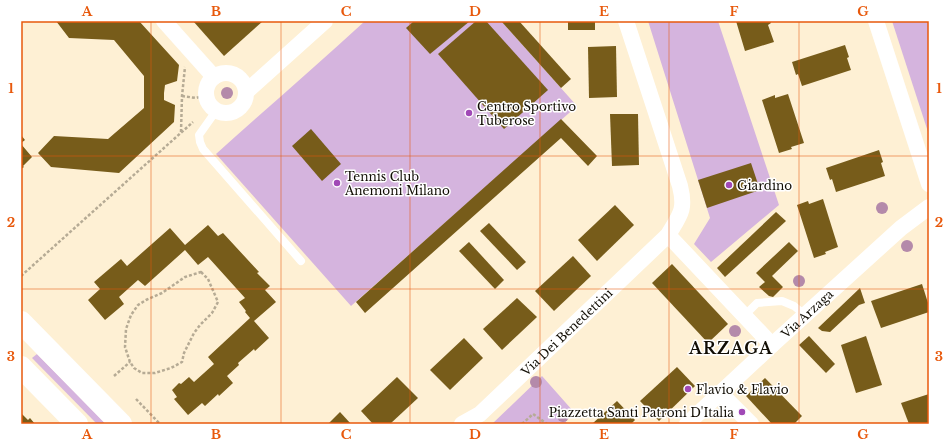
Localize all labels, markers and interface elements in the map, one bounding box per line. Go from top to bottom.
text: A [81,3,93,20]
text: B [211,3,221,20]
text: C [341,3,352,20]
text: D [469,3,481,20]
text: E [599,3,609,20]
text: F [730,3,739,20]
text: G [857,3,869,20]
text: 1 [8,80,14,97]
text: 1 [936,80,942,97]
place label: Centro Sportivo Tuberose [477,99,576,128]
marker: Centro Sportivo Tuberose [464,108,474,118]
place label: Tennis Club Anemoni Milano [344,169,450,198]
marker: Tennis Club Anemoni Milano [332,178,342,188]
place label: Giardino [737,178,792,193]
marker: Giardino [724,180,734,190]
text: 2 [7,214,15,231]
text: 2 [935,214,943,231]
street label: Via Dei Benedettini [517,285,615,379]
street label: Via Arzaga [777,286,836,342]
district label: ARZAGA [688,338,773,358]
text: 3 [7,348,15,365]
text: 3 [935,348,943,365]
place label: Flavio & Flavio [696,382,789,397]
marker: Flavio & Flavio [683,384,693,394]
place label: Piazzetta Santi Patroni D'Italia [549,405,734,420]
marker: Piazzetta Santi Patroni D'Italia [737,407,747,417]
text: A [81,426,93,443]
text: B [211,426,221,443]
text: C [341,426,352,443]
text: D [469,426,481,443]
text: E [599,426,609,443]
text: F [730,426,739,443]
text: G [857,426,869,443]

